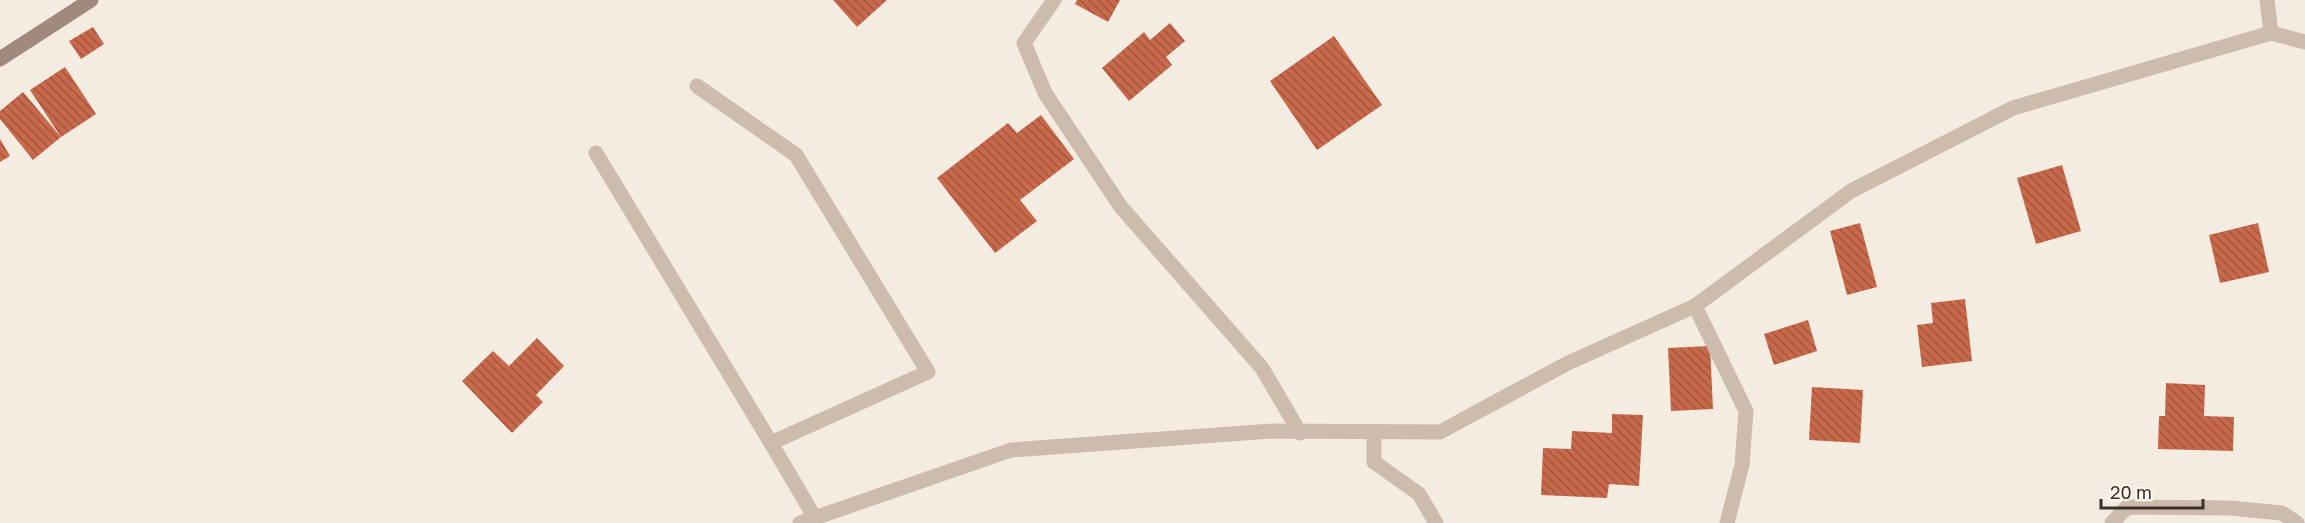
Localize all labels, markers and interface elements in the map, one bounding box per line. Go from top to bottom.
scale bar [2101,472,2203,510]
text: 20 m [2110,481,2152,503]

